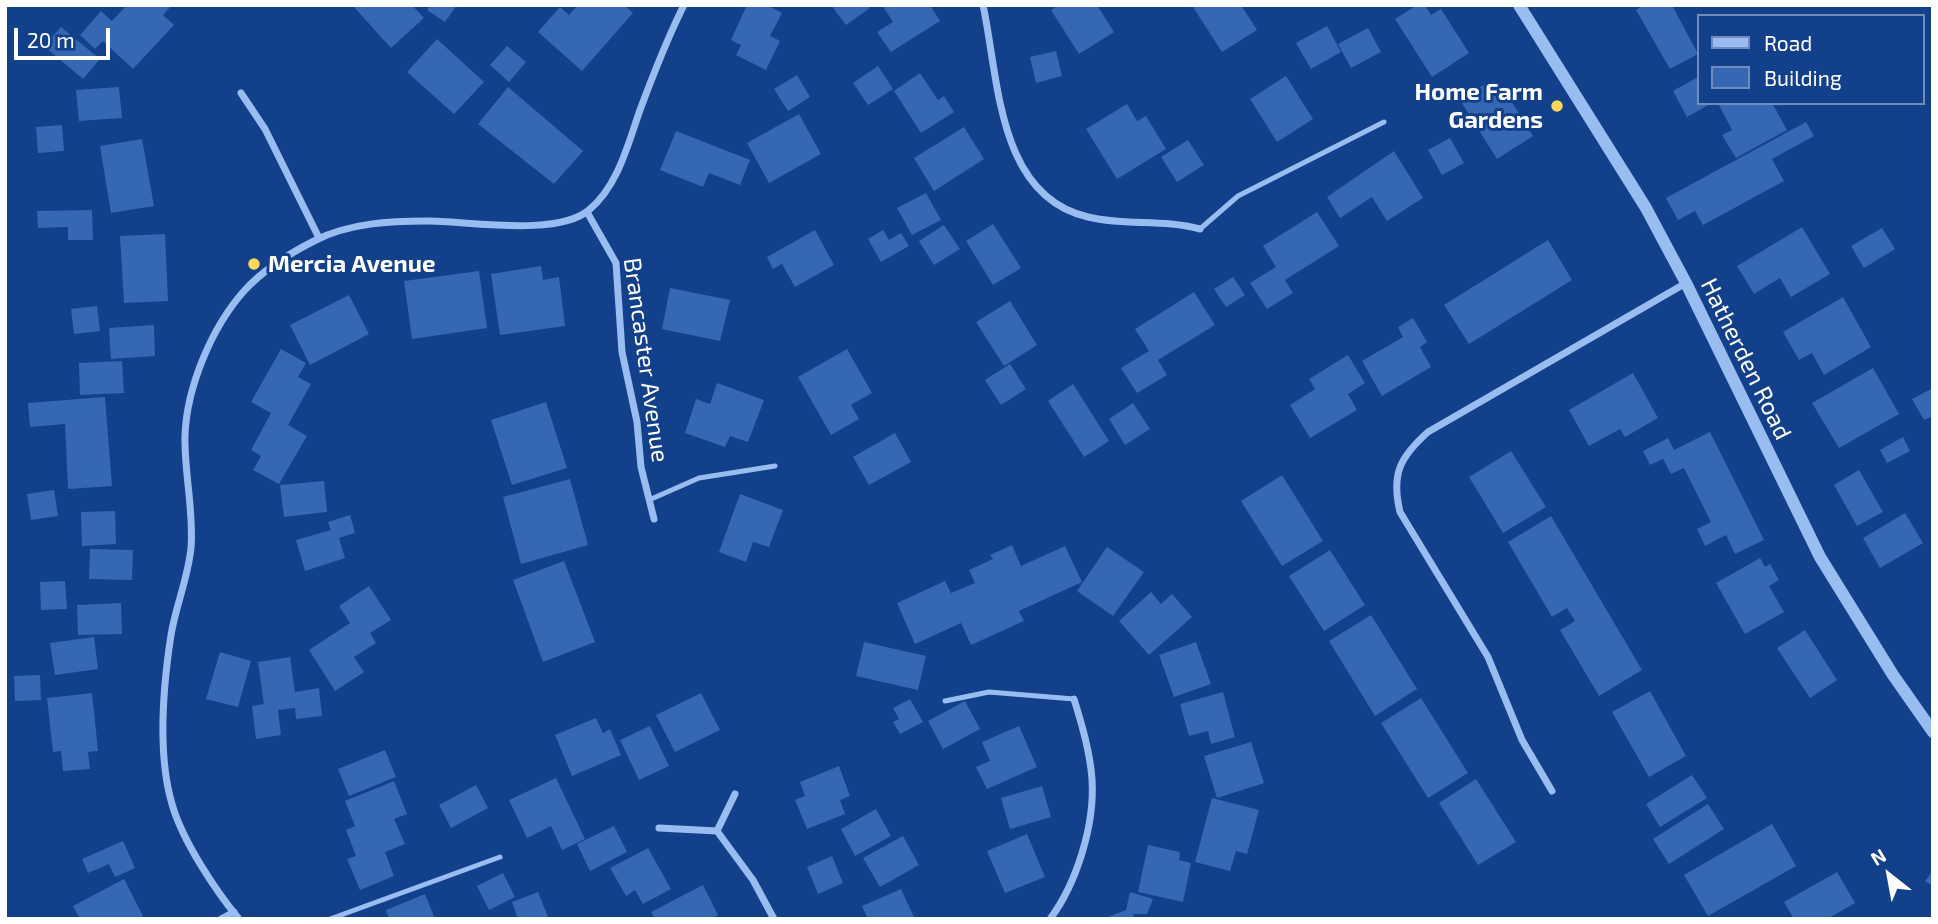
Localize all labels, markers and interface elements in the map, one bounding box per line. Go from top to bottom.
scale bar [18,14,114,58]
legend [1696,14,1924,105]
text: 20 m [27,27,75,52]
text: Road [1764,30,1812,55]
text: Building [1764,65,1842,90]
place label: Home Farm Gardens [1414,78,1543,134]
marker: Home Farm Gardens [1549,98,1565,114]
place label: Mercia Avenue [268,250,436,278]
marker: Mercia Avenue [246,256,262,272]
street label: Brancaster Avenue [617,256,675,464]
street label: Hatherden Road [1695,274,1797,444]
north arrow [1854,840,1924,910]
text: N [1866,843,1890,870]

